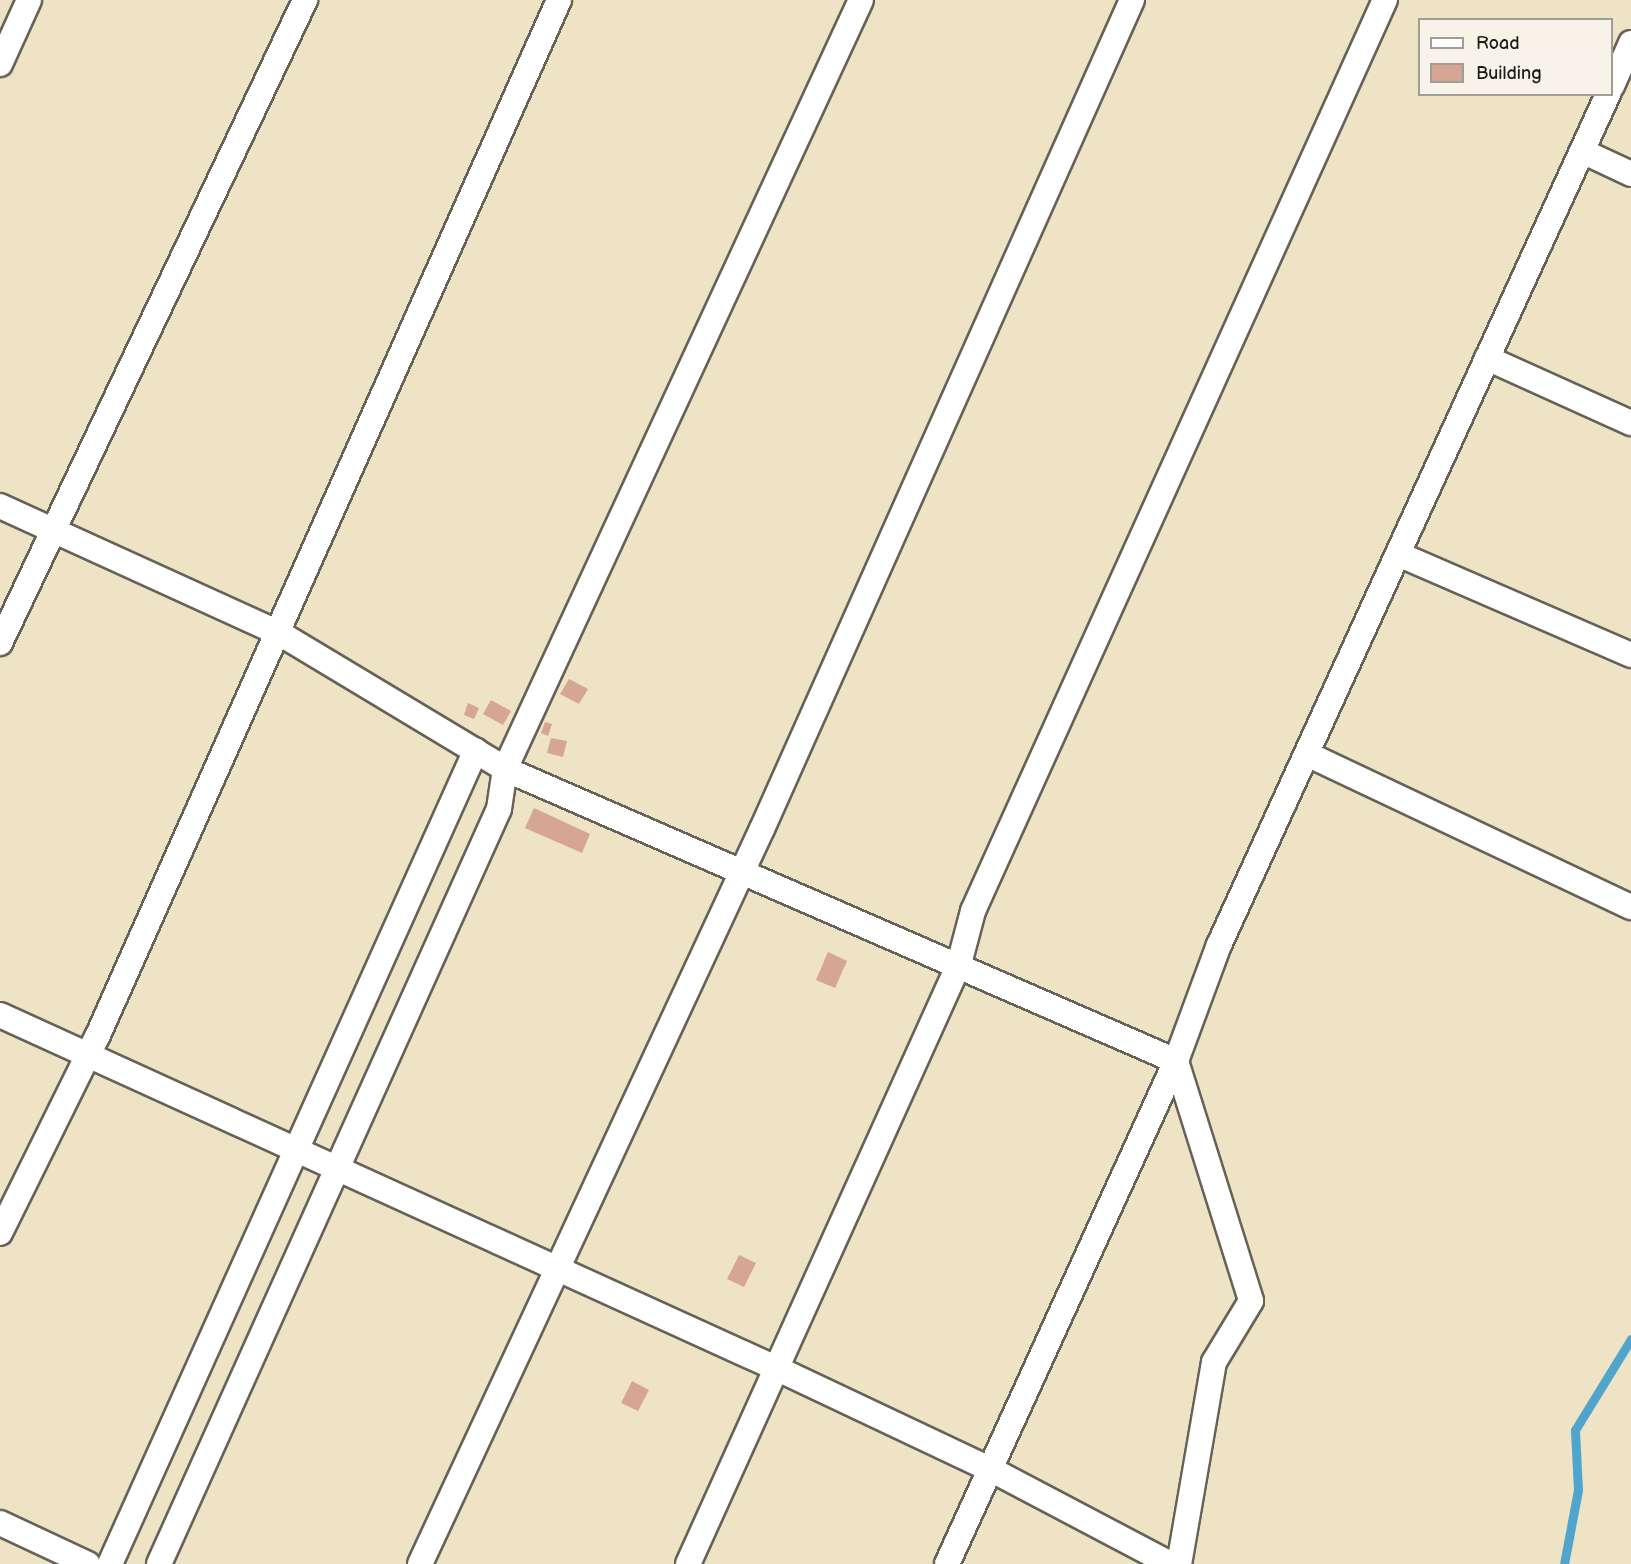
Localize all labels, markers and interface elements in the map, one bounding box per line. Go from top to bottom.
legend [1418,18,1613,96]
text: Road [1476,33,1520,54]
text: Building [1476,63,1542,84]

